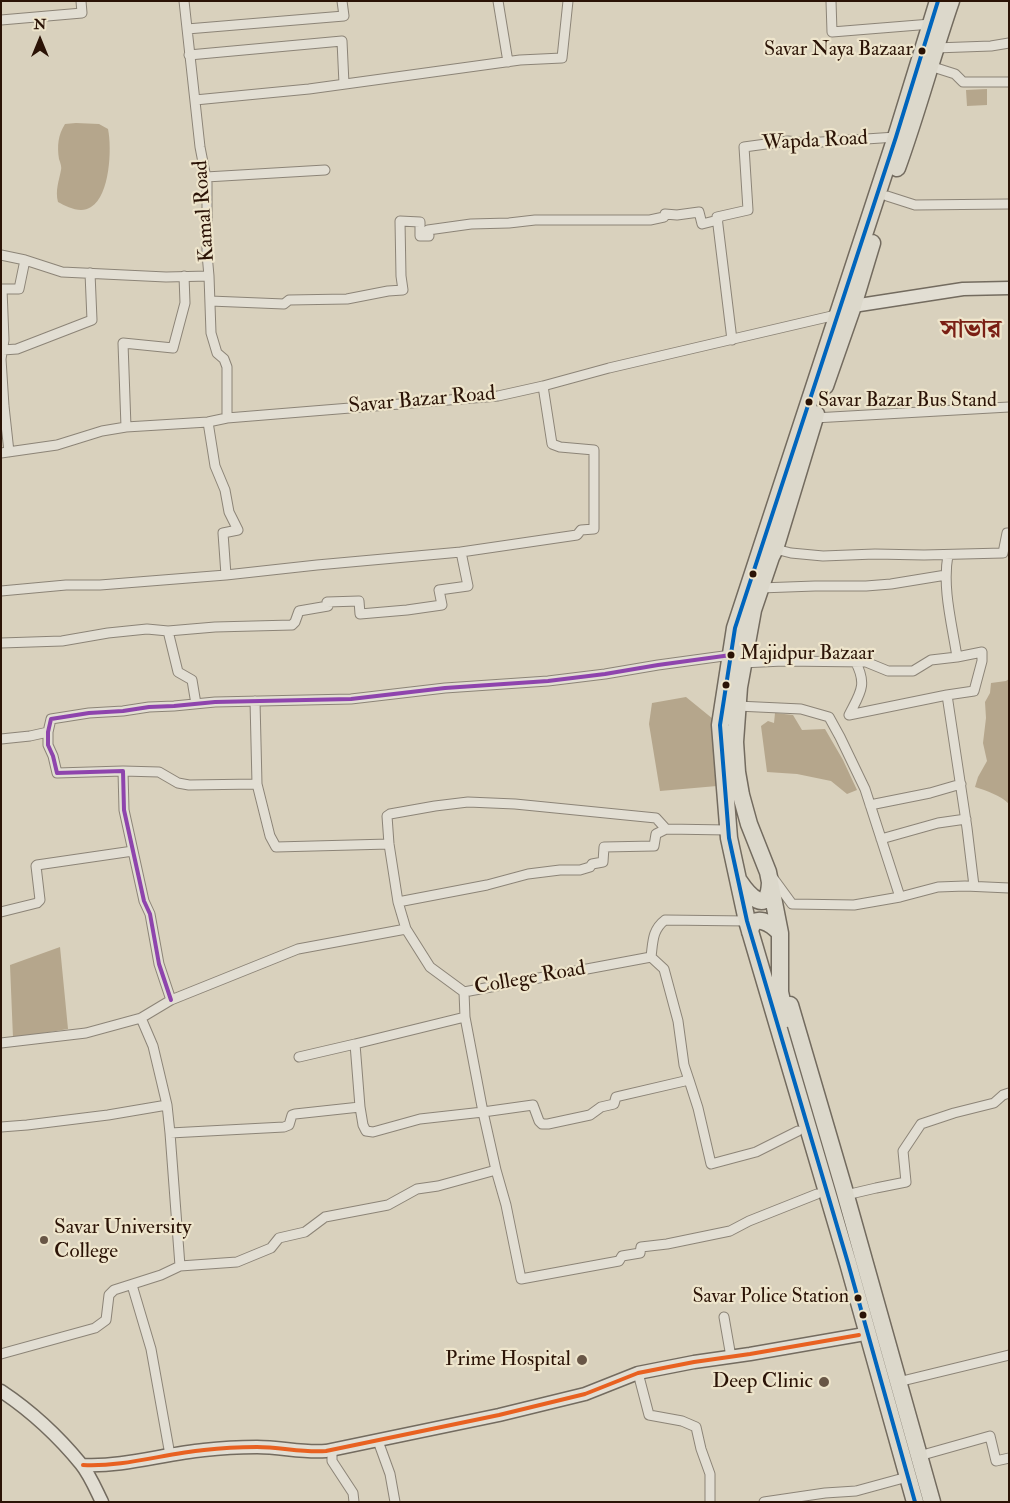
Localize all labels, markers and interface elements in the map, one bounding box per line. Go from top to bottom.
north arrow [15,15,65,65]
text: N [34,16,46,33]
place label: Savar Naya Bazaar [764,39,913,63]
marker: Savar Naya Bazaar [917,46,927,56]
street label: Wapda Road [761,127,869,157]
street label: Kamal Road [189,159,221,263]
district label: সাভার [940,315,1002,347]
street label: Savar Bazar Road [348,382,496,420]
place label: Savar Bazar Bus Stand [818,390,997,414]
marker: Savar Bazar Bus Stand [804,397,814,407]
unlabelled marker [748,569,758,579]
place label: Majidpur Bazaar [740,643,874,667]
marker: Majidpur Bazaar [726,650,736,660]
unlabelled marker [721,680,731,690]
street label: College Road [473,957,587,1001]
place label: Savar University College [54,1215,191,1265]
marker: Savar University College [38,1234,50,1246]
place label: Savar Police Station [692,1286,849,1310]
marker: Savar Police Station [853,1293,863,1303]
unlabelled marker [858,1310,868,1320]
place label: Prime Hospital [445,1347,571,1373]
marker: Prime Hospital [575,1353,589,1367]
place label: Deep Clinic [712,1369,813,1395]
marker: Deep Clinic [817,1375,831,1389]

